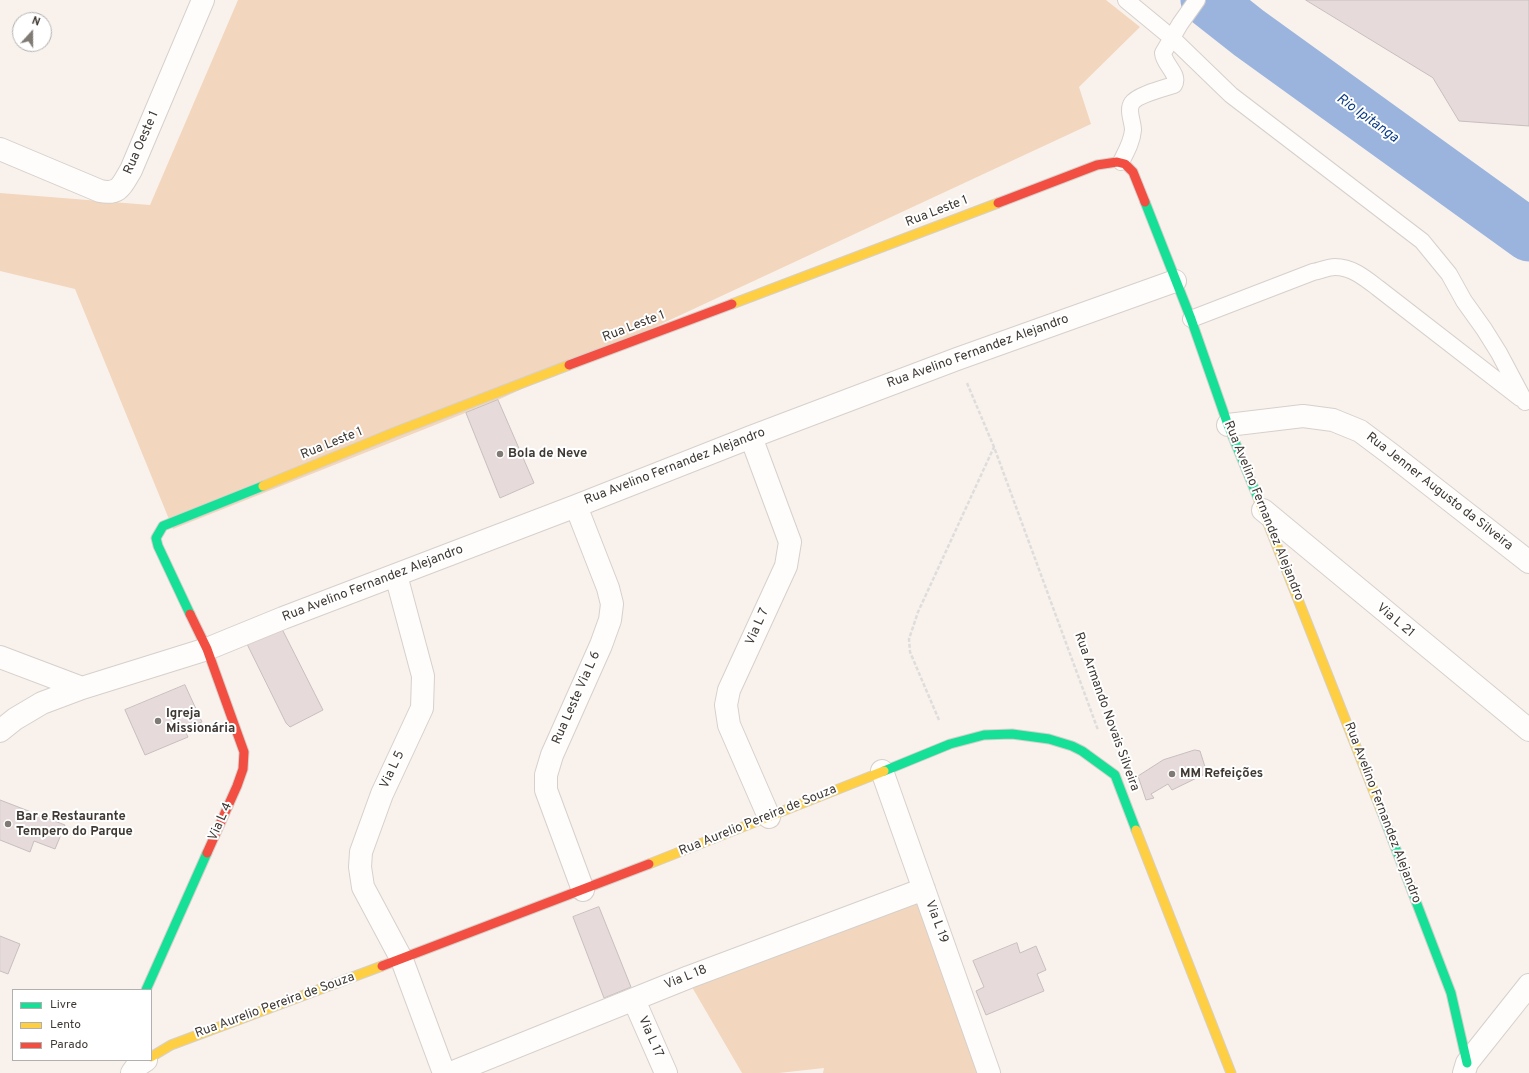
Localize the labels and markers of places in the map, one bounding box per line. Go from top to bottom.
place label: Bola de Neve [508,446,587,462]
marker: Bola de Neve [495,449,505,459]
place label: Igreja Missionária [166,706,235,737]
marker: Igreja Missionária [153,716,163,726]
place label: MM Refeições [1180,766,1263,782]
marker: MM Refeições [1167,769,1177,779]
place label: Bar e Restaurante Tempero do Parque [16,809,133,840]
marker: Bar e Restaurante Tempero do Parque [3,819,13,829]

